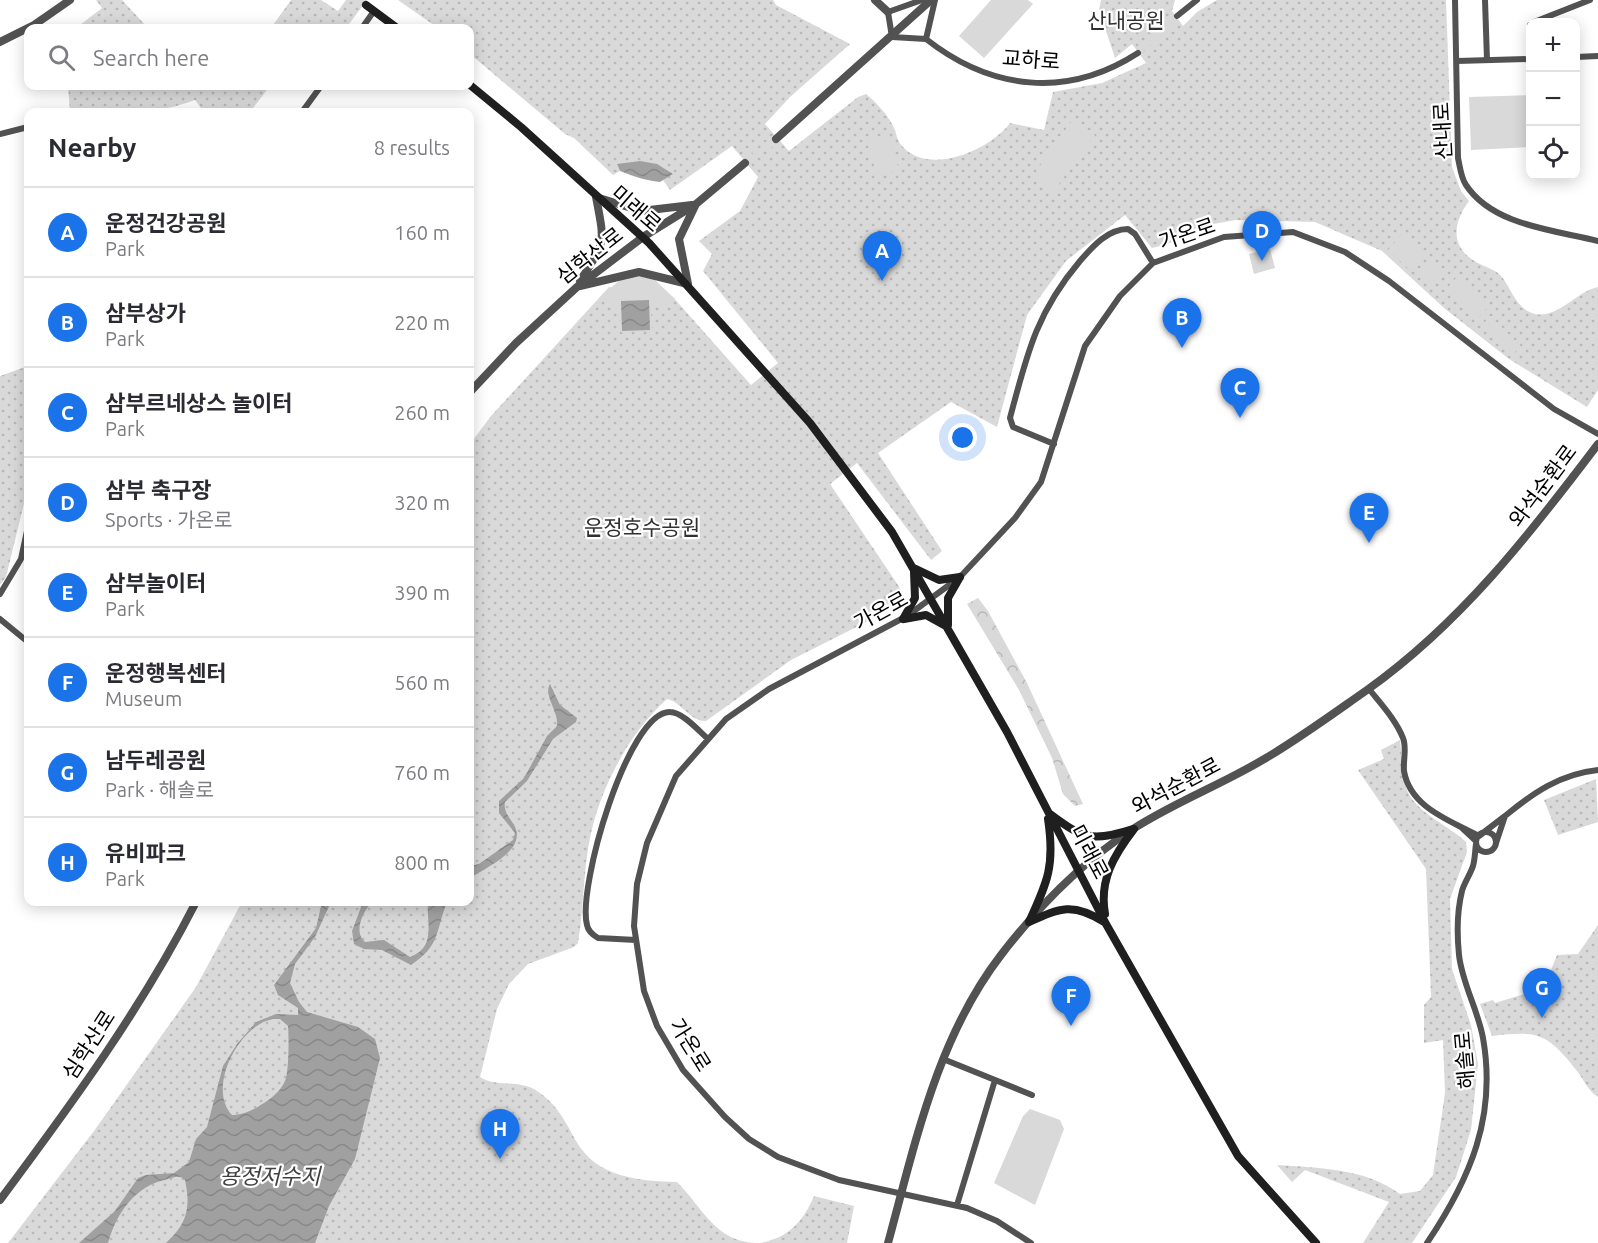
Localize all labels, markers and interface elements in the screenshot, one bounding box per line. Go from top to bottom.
park label: 산내공원 [1087,8,1165,32]
map controls [1526,18,1580,180]
button: + [1526,18,1580,72]
search box [24,24,474,90]
icon: search [45,41,78,74]
text: Search here [93,45,209,70]
street label: 교하로 [1001,45,1061,73]
button: − [1526,72,1580,126]
street label: 산내로 [1429,101,1456,161]
button: locate [1526,126,1580,180]
text: Nearby [48,133,136,162]
text: 8 results [374,136,450,159]
street label: 미래로 [607,180,666,236]
text: 운정건강공원 [105,210,226,235]
street label: 가온로 [1155,212,1218,254]
pin: D [1242,212,1282,261]
text: A [60,221,75,244]
text: 160 m [394,221,450,244]
street label: 심학산로 [552,222,627,288]
pin: A [862,232,902,281]
text: Park [105,237,145,260]
pin: B [1162,298,1202,348]
text: 삼부상가 [105,300,186,325]
text: B [61,311,74,334]
text: 220 m [394,311,450,334]
text: Park [105,327,145,350]
pin: C [1220,368,1260,418]
text: 삼부르네상스 놀이터 [105,390,292,415]
text: C [61,401,74,424]
text: 260 m [394,401,450,424]
text: Park [105,417,145,440]
your location [948,423,977,452]
street label: 와석순환로 [1504,440,1581,531]
text: 삼부 축구장 [105,477,211,502]
text: D [60,491,75,514]
text: 320 m [394,491,450,514]
pin: E [1350,494,1388,543]
text: Sports · 가온로 [105,508,232,531]
park label: 운정호수공원 [584,515,700,539]
text: 삼부놀이터 [105,570,206,595]
text: E [62,581,73,604]
text: 390 m [394,581,450,604]
street label: 가온로 [849,586,912,635]
text: Park [105,597,145,620]
text: 운정행복센터 [105,660,226,685]
text: F [62,671,73,694]
text: 560 m [394,671,450,694]
text: Museum [105,687,182,710]
text: 남두레공원 [105,747,206,772]
street label: 와석순환로 [1127,752,1224,818]
text: G [61,761,74,784]
text: 760 m [394,761,450,784]
text: Park · 해솔로 [105,778,214,801]
street label: 미래로 [1066,820,1114,883]
text: 유비파크 [105,840,186,865]
text: H [60,851,75,874]
text: 800 m [394,851,450,874]
text: Park [105,867,145,890]
pin: G [1522,968,1562,1018]
pin: F [1052,976,1090,1026]
street label: 심학산로 [57,1006,119,1083]
street label: 가온로 [665,1014,716,1075]
street label: 해솔로 [1450,1030,1478,1090]
pin: H [480,1110,520,1159]
water label: 용정저수지 [219,1163,322,1188]

